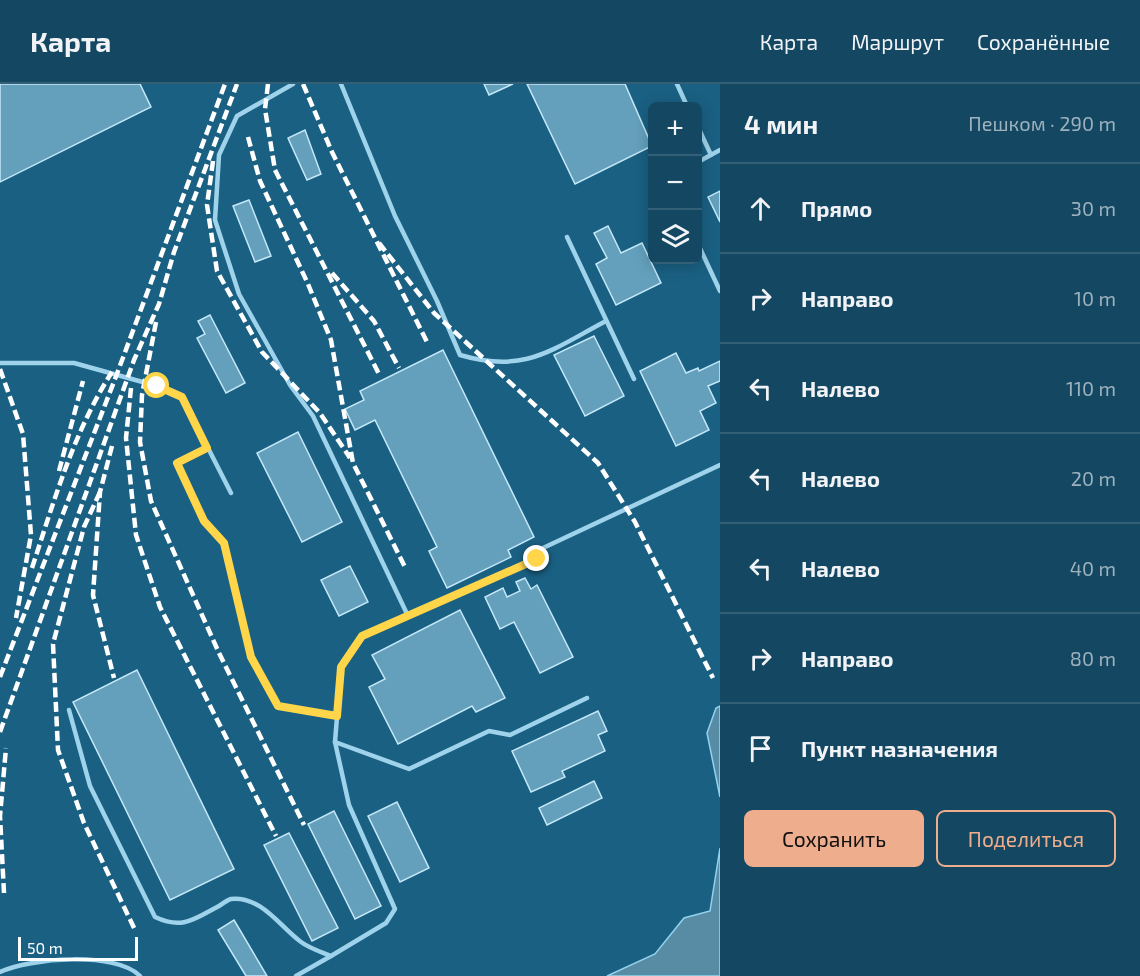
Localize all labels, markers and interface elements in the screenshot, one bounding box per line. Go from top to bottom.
text: Карта [30,24,111,58]
text: Карта [760,29,818,54]
text: Маршрут [851,29,944,54]
text: Сохранённые [977,29,1110,54]
map controls [648,102,702,264]
button: + [648,102,702,156]
text: 4 мин [744,108,818,139]
text: Пешком · 290 m [968,111,1116,135]
button: − [648,156,702,210]
icon: ahead [744,192,777,225]
text: Прямо [801,195,872,221]
text: 30 m [1071,196,1116,220]
button: layers [648,210,702,264]
icon: right [744,282,777,315]
text: Направо [801,285,894,311]
text: 10 m [1074,286,1116,310]
route start [143,372,169,398]
icon: left [744,372,777,405]
text: Налево [801,375,880,401]
text: 110 m [1066,376,1116,400]
icon: left [744,462,777,495]
text: Налево [801,465,880,491]
text: 20 m [1071,466,1116,490]
route end [523,545,549,571]
icon: left [744,552,777,585]
text: Налево [801,555,880,581]
text: 40 m [1070,556,1116,580]
icon: right [744,642,777,675]
text: Направо [801,645,894,671]
text: 80 m [1070,646,1116,670]
icon: arrive [744,732,777,765]
text: Пункт назначения [801,735,998,761]
button: Сохранить [744,810,924,867]
button: Поделиться [936,810,1116,867]
scale bar [18,934,138,962]
text: 50 m [27,938,63,957]

